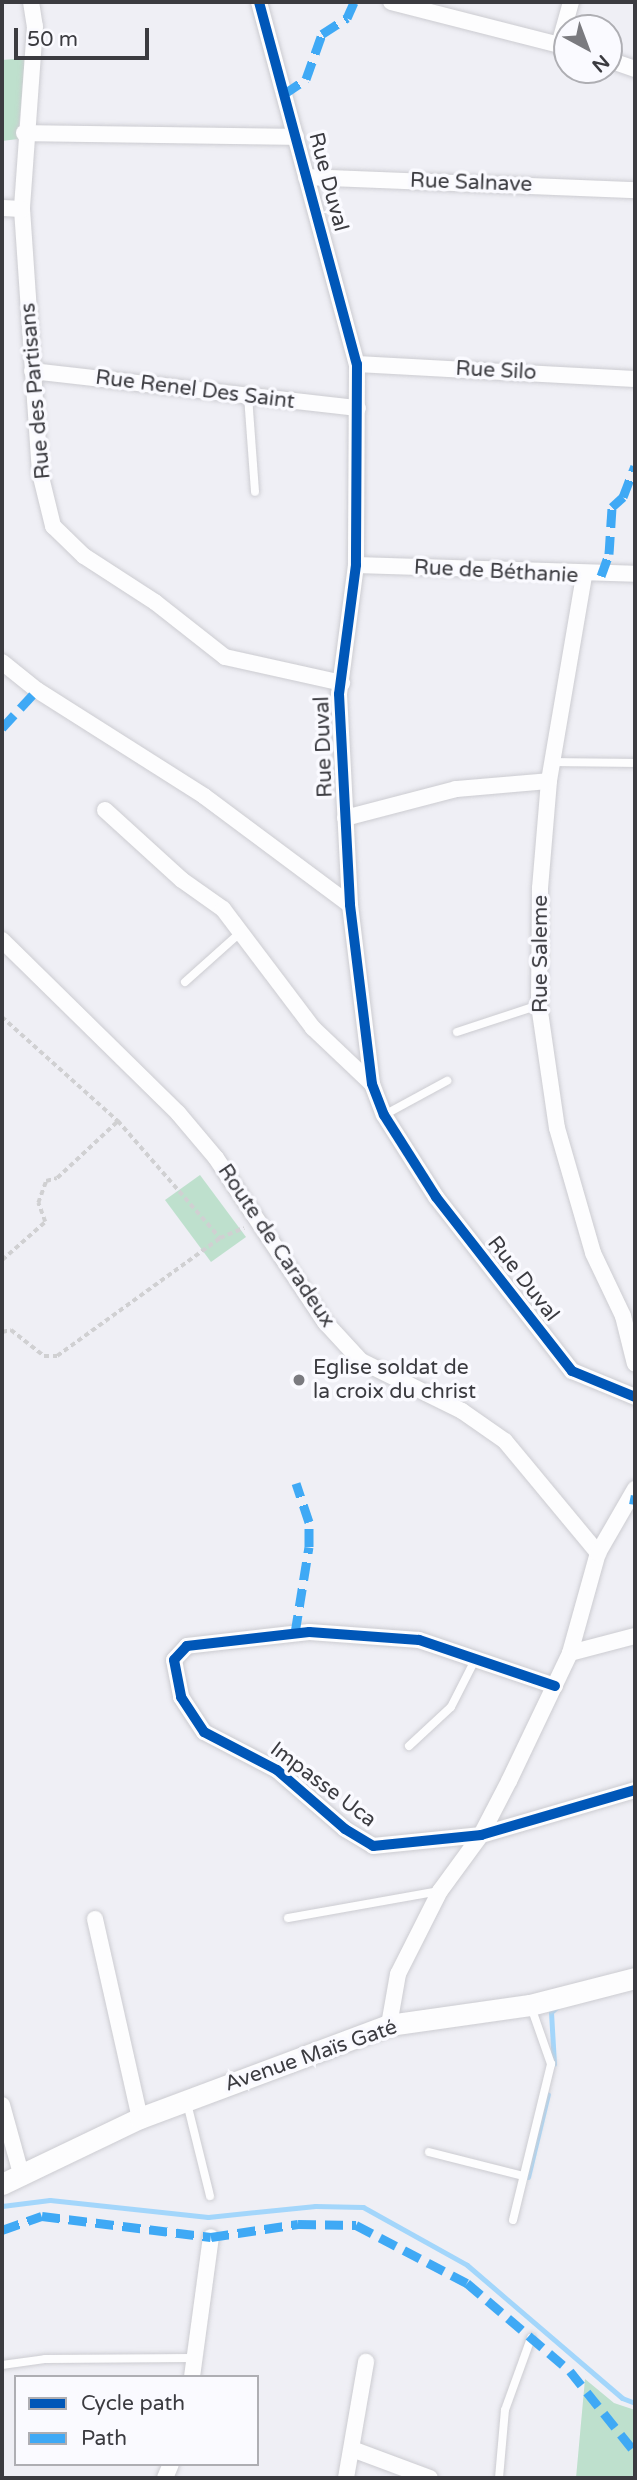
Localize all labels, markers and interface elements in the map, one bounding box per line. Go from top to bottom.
scale bar [18,14,152,58]
north arrow [553,14,623,84]
text: 50 m [27,27,78,52]
text: N [587,50,613,77]
street label: Rue Duval [303,130,353,234]
street label: Rue Salnave [409,168,533,198]
street label: Rue des Partisans [16,302,56,480]
street label: Rue Silo [455,356,537,386]
street label: Rue Renel Des Saint [94,365,296,415]
street label: Rue de Béthanie [413,555,579,589]
street label: Rue Duval [310,696,338,798]
street label: Rue Saleme [528,895,554,1013]
street label: Route de Caradeux [212,1160,340,1332]
street label: Rue Duval [482,1231,564,1327]
place label: Eglise soldat de la croix du christ [313,1355,476,1405]
marker: Eglise soldat de la croix du christ [291,1372,307,1388]
street label: Impasse Uca [265,1737,381,1833]
street label: Avenue Maïs Gaté [221,2015,401,2097]
legend [14,2375,259,2466]
text: Cycle path [81,2391,185,2416]
text: Path [81,2426,127,2451]

